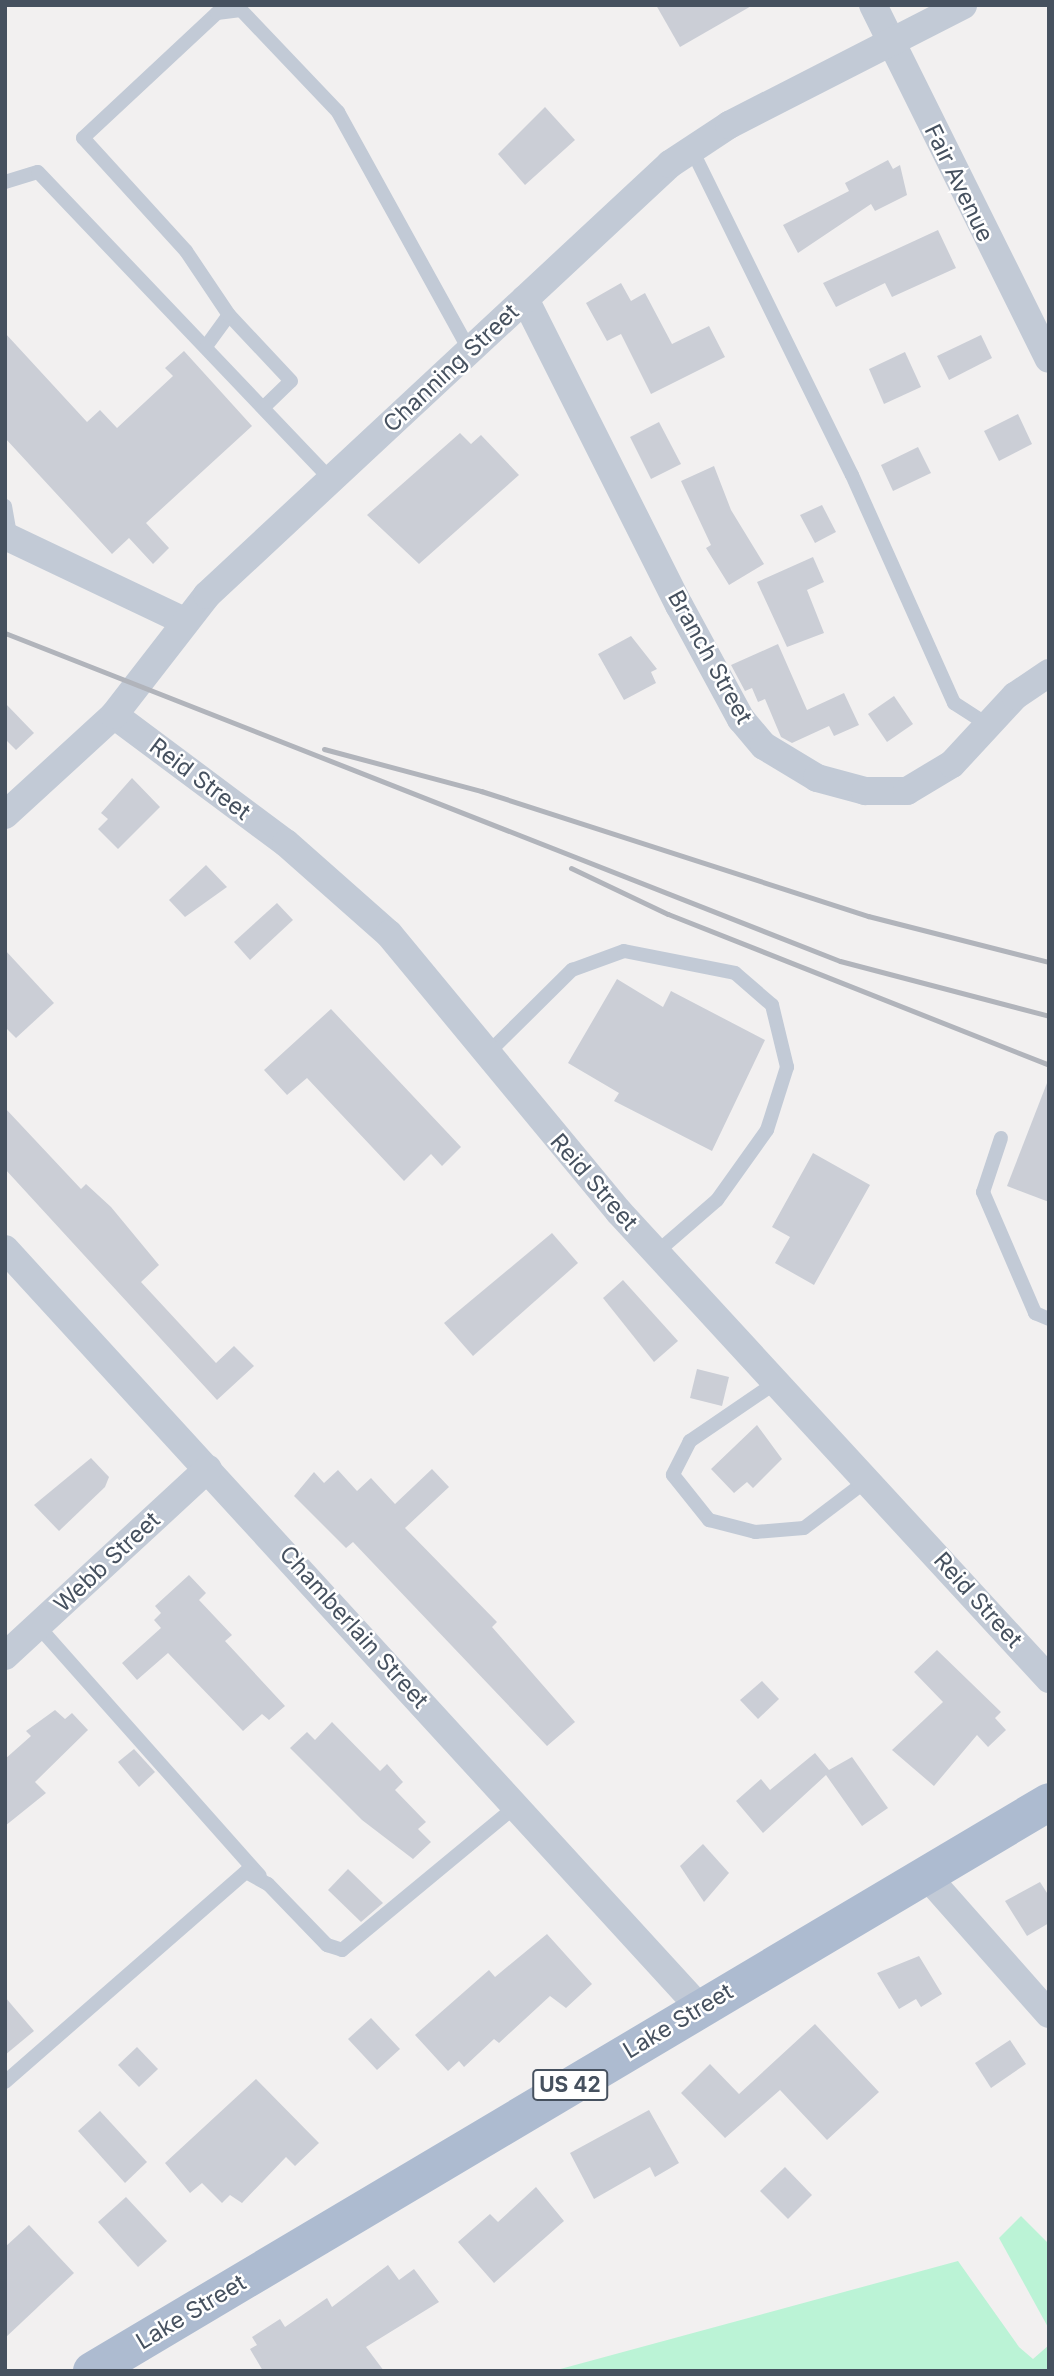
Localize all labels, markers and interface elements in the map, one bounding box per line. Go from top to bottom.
street label: Fair Avenue [919,120,999,246]
street label: Channing Street [378,298,524,438]
street label: Branch Street [662,585,758,729]
street label: Reid Street [144,732,256,826]
street label: Reid Street [545,1128,643,1236]
street label: Webb Street [48,1506,166,1618]
street label: Chamberlain Street [274,1540,434,1714]
street label: Reid Street [928,1547,1028,1653]
street label: Lake Street [618,1978,738,2064]
road number: US 42 [532,2068,608,2102]
street label: Lake Street [131,2269,251,2355]

